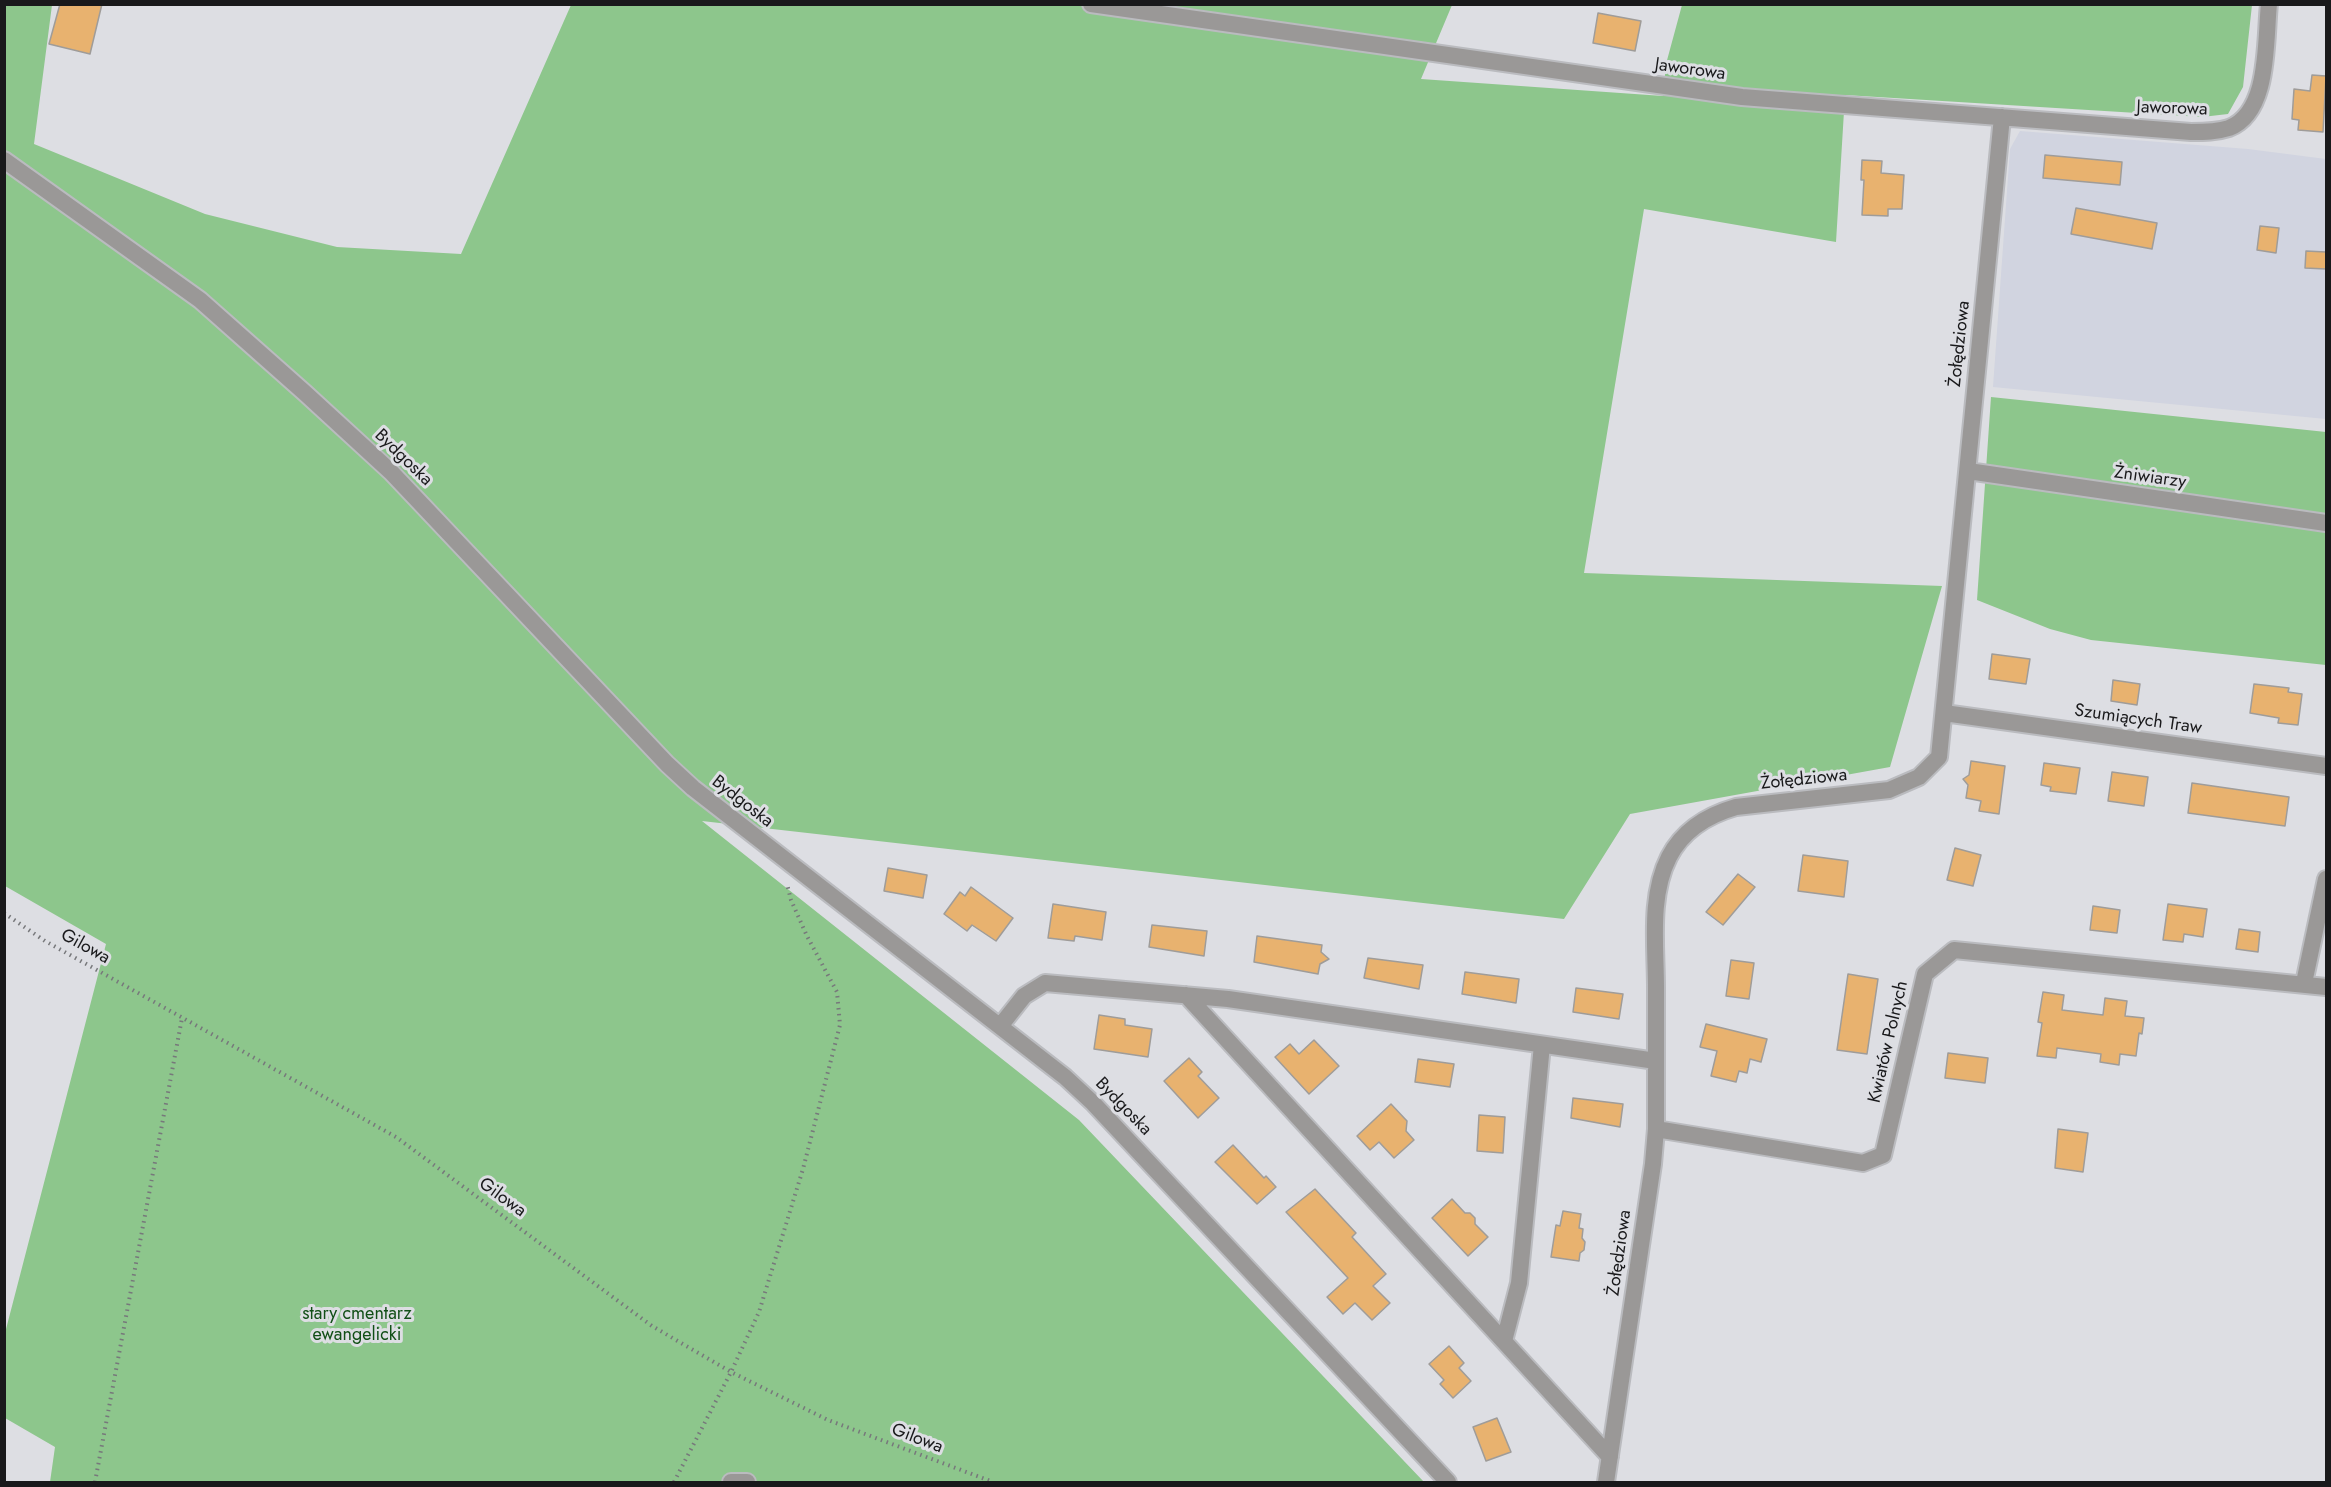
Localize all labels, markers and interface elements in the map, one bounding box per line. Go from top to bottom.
street label: Jaworowa [1653,54,1727,86]
street label: Jaworowa [2136,97,2208,121]
street label: Żołędziowa [1945,300,1975,388]
street label: Bydgoska [370,425,436,491]
street label: Żniwiarzy [2112,462,2188,494]
street label: Szumiących Traw [2073,700,2203,740]
street label: Żołędziowa [1760,765,1848,795]
street label: Bydgoska [707,771,777,833]
street label: Gilowa [56,925,114,969]
street label: Kwiatów Polnych [1864,979,1914,1105]
street label: Bydgoska [1090,1074,1156,1140]
street label: Gilowa [474,1174,530,1222]
street label: Żołędziowa [1603,1209,1637,1297]
park label: stary cmentarz ewangelicki [302,1304,412,1346]
street label: Gilowa [888,1419,946,1459]

